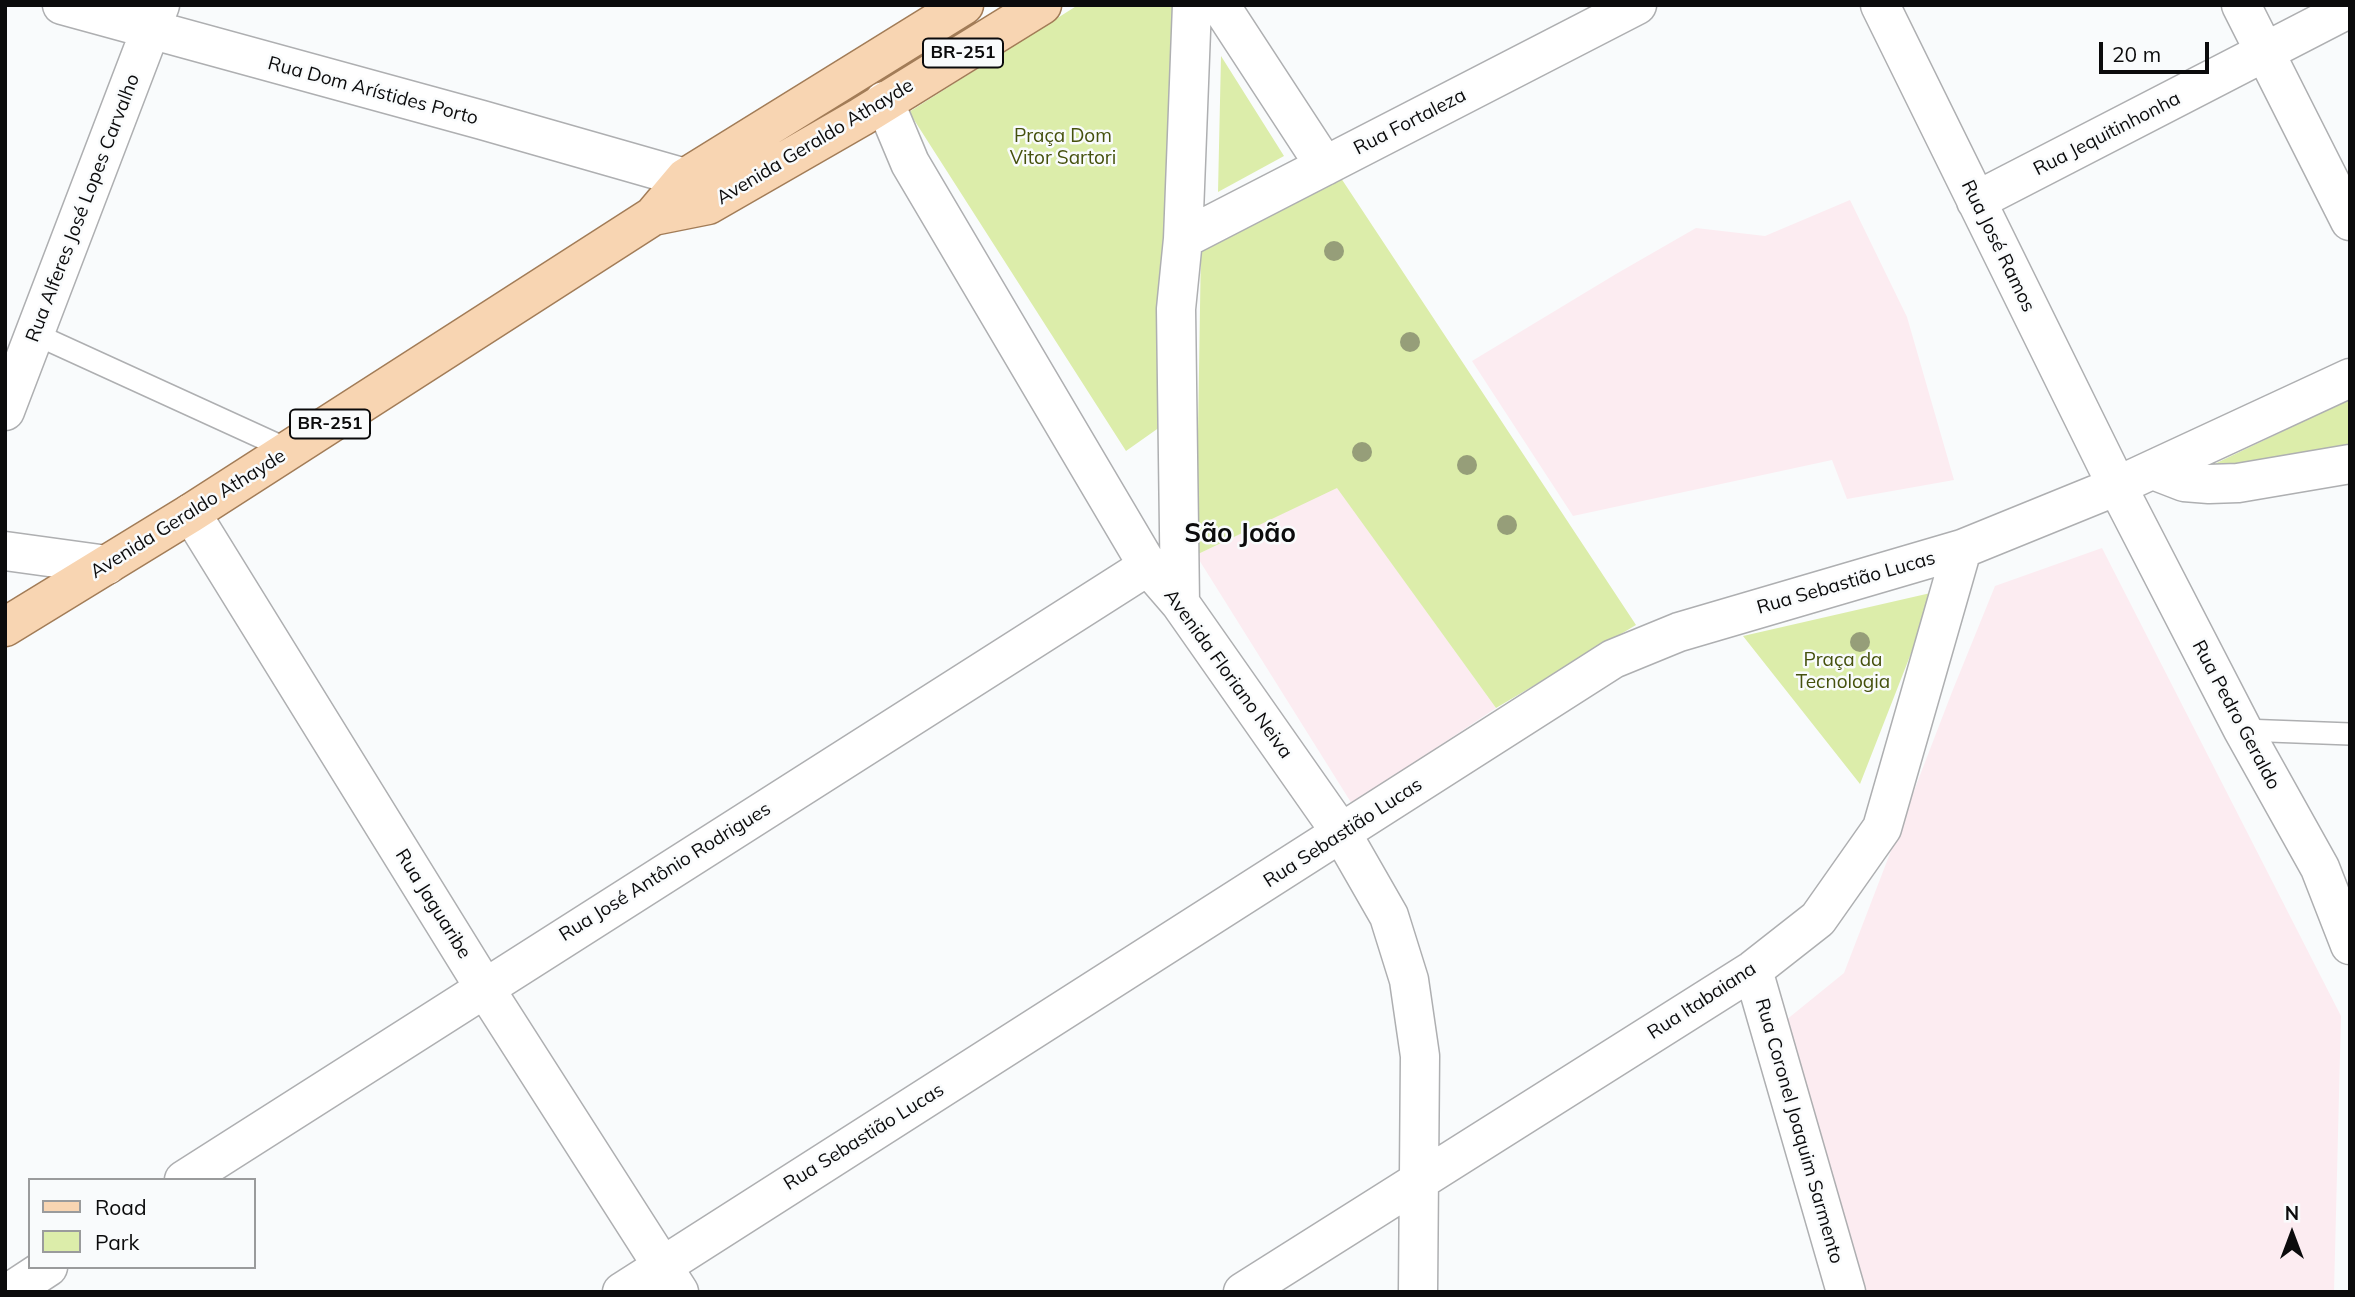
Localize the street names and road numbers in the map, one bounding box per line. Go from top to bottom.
road number: BR-251 [923,38,1003,68]
street label: Rua Dom Arístides Porto [265,52,481,130]
street label: Rua Alferes José Lopes Carvalho [21,71,145,345]
street label: Avenida Geraldo Athayde [712,74,918,210]
street label: Rua Fortaleza [1350,84,1470,160]
street label: Rua Jequitinhonha [2030,87,2184,181]
street label: Rua José Ramos [1956,176,2040,316]
road number: BR-251 [290,410,370,438]
street label: Avenida Geraldo Athayde [86,444,290,584]
street label: Rua Sebastião Lucas [1754,547,1938,619]
street label: Avenida Floriano Neiva [1159,585,1297,763]
street label: Rua Pedro Geraldo [2187,636,2285,794]
street label: Rua Sebastião Lucas [1259,773,1427,893]
street label: Rua José Antônio Rodrigues [555,797,775,947]
street label: Rua Jaguaribe [390,845,476,963]
street label: Rua Itabaiana [1644,957,1760,1045]
street label: Rua Coronel Joaquim Sarmento [1750,996,1848,1266]
street label: Rua Sebastião Lucas [780,1078,948,1196]

